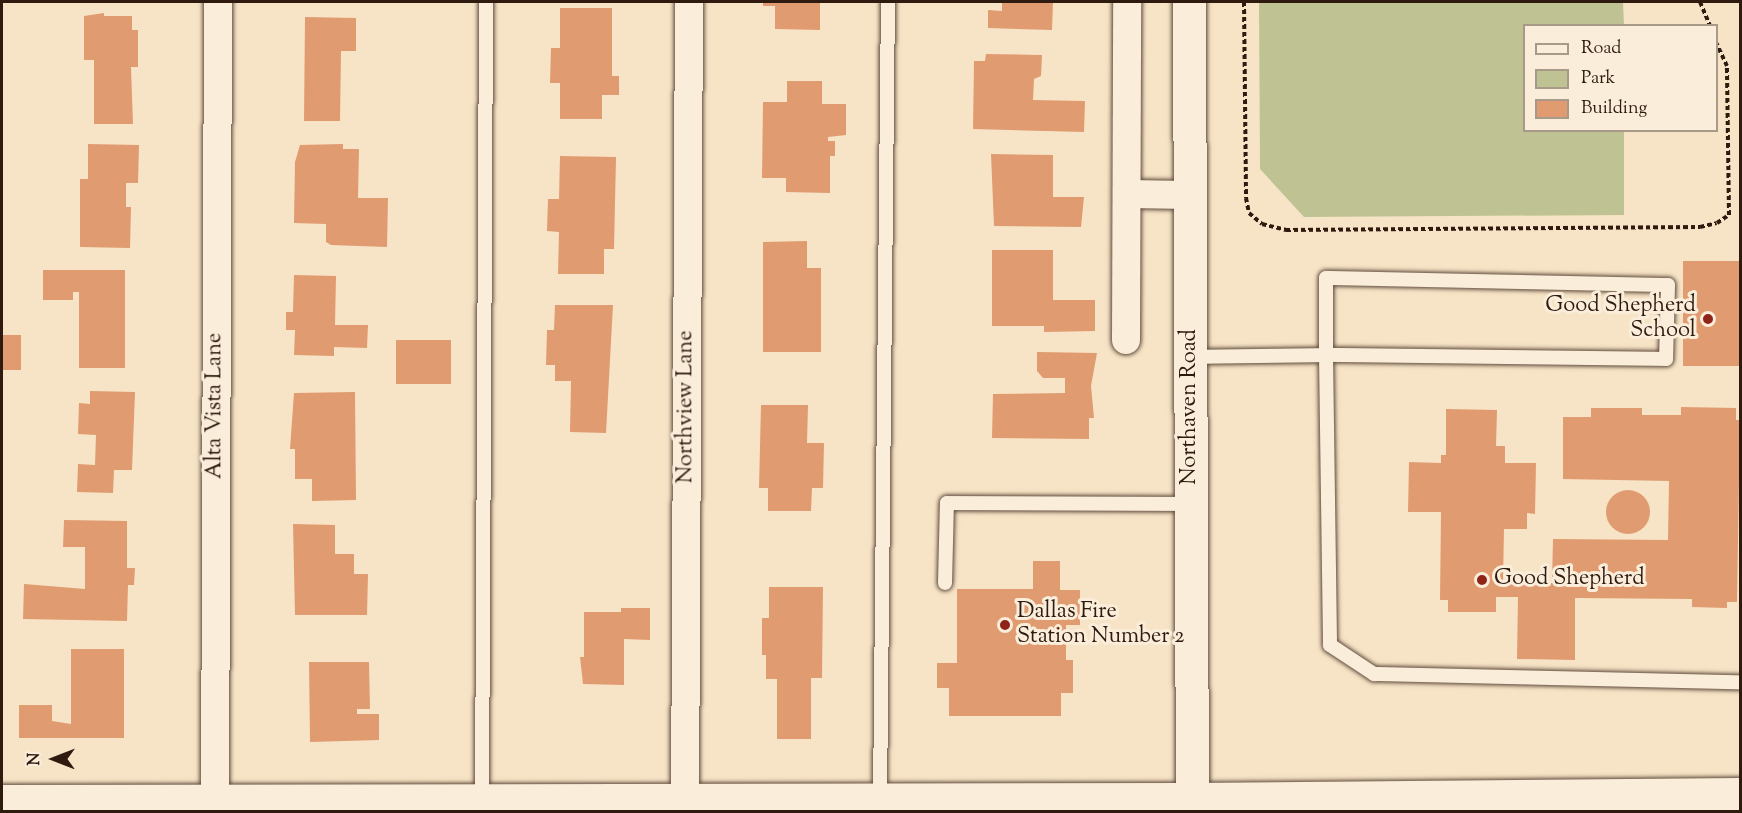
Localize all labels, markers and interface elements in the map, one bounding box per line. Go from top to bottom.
legend [1523,24,1718,132]
text: Road [1581,36,1621,62]
text: Park [1581,66,1615,92]
text: Building [1581,96,1647,122]
place label: Good Shepherd School [1545,293,1696,344]
marker: Good Shepherd School [1701,312,1715,326]
street label: Northaven Road [1178,329,1204,485]
street label: Northview Lane [674,331,700,483]
street label: Alta Vista Lane [203,333,229,479]
place label: Good Shepherd [1494,567,1645,593]
marker: Good Shepherd [1475,573,1489,587]
place label: Dallas Fire Station Number 2 [1017,599,1185,650]
marker: Dallas Fire Station Number 2 [998,618,1012,632]
north arrow [24,729,84,789]
text: N [24,753,47,765]

